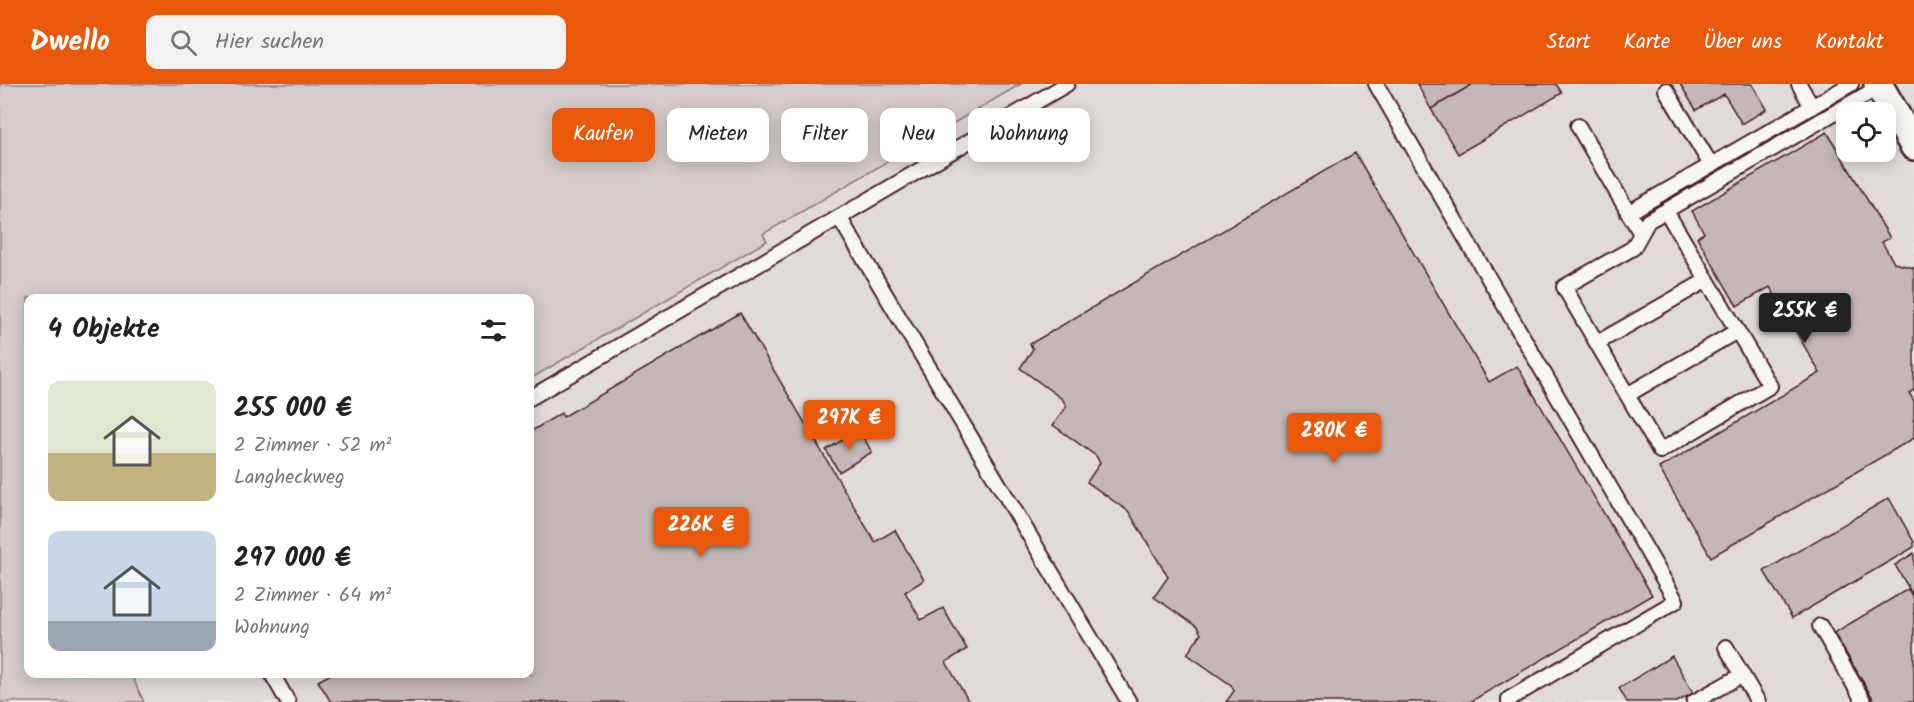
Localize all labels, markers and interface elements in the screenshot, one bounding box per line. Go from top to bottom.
search box [146,15,566,69]
text: Dwello [30,20,110,65]
text: Hier suchen [215,25,324,60]
icon: search [167,26,200,59]
text: Start [1546,26,1591,59]
text: Karte [1624,26,1670,59]
text: Über uns [1703,26,1782,59]
text: Kontakt [1815,26,1884,59]
map controls [1836,102,1896,162]
button: locate [1836,102,1896,162]
chip: Kaufen [552,108,655,162]
chip: Mieten [667,108,769,162]
chip: Filter [781,108,868,162]
chip: Neu [880,108,956,162]
chip: Wohnung [968,108,1090,162]
pin: 255K € [1756,293,1854,344]
text: 255K € [1773,296,1837,328]
text: 4 Objekte [48,309,160,351]
icon: filters [477,314,510,347]
text: 255 000 € [234,388,352,430]
pin: 297K € [800,400,898,451]
text: 297K € [817,403,881,435]
icon: home [96,405,168,477]
pin: 280K € [1285,413,1383,464]
text: 280K € [1301,416,1367,448]
text: 2 Zimmer · 52 m² [234,430,392,462]
text: Langheckweg [234,462,344,494]
pin: 226K € [652,507,750,558]
text: 226K € [668,510,734,542]
text: 297 000 € [234,538,351,580]
icon: home [96,555,168,627]
text: 2 Zimmer · 64 m² [234,580,391,612]
text: Wohnung [234,612,310,644]

